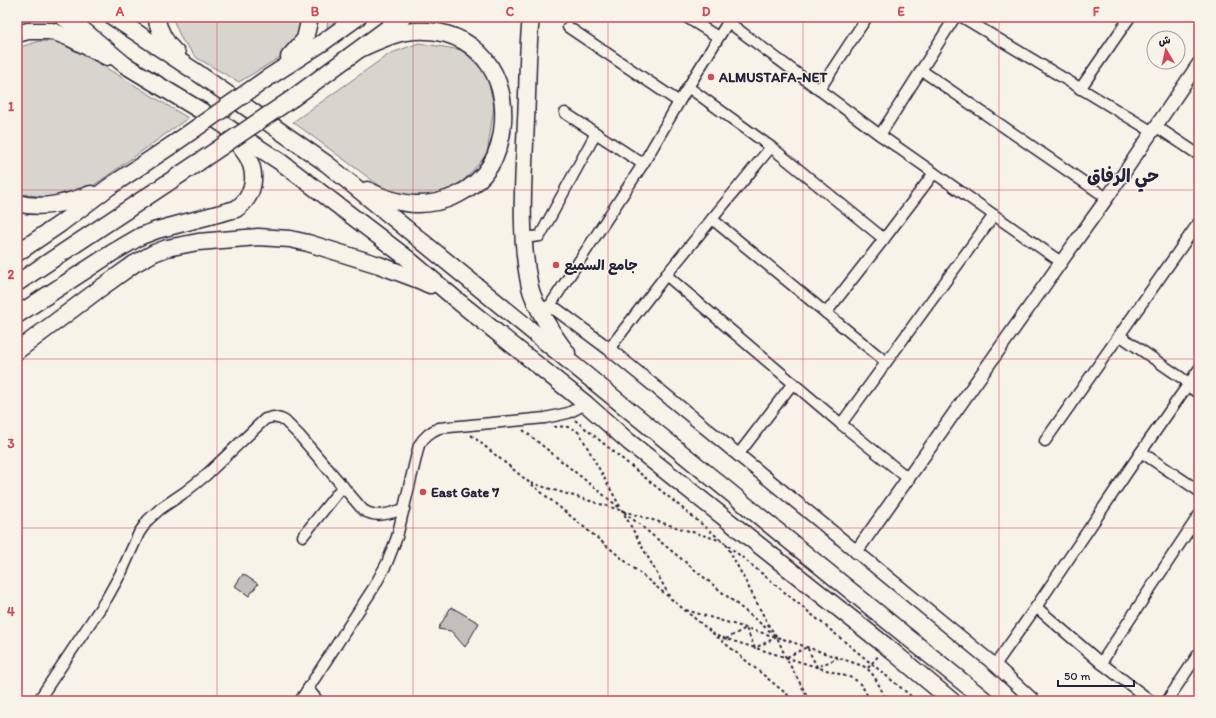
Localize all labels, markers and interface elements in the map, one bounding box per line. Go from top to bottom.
text: A [115,4,125,19]
text: B [311,4,320,19]
text: C [506,4,515,19]
text: D [702,4,711,19]
text: E [897,4,905,19]
text: F [1093,4,1100,19]
north arrow [1146,30,1186,70]
text: ش [1158,33,1172,48]
place label: ALMUSTAFA-NET [718,69,827,86]
marker: ALMUSTAFA-NET [706,72,716,82]
text: 1 [8,99,14,114]
district label: حي الرفاق [1087,165,1159,192]
place label: جامع السميع [564,257,638,275]
marker: جامع السميع [551,260,561,270]
text: 2 [8,267,15,282]
text: 3 [7,436,15,451]
place label: East Gate 7 [431,484,499,501]
marker: East Gate 7 [418,487,428,497]
text: 4 [7,604,15,619]
scale bar [1058,662,1134,688]
text: 50 m [1064,669,1090,683]

